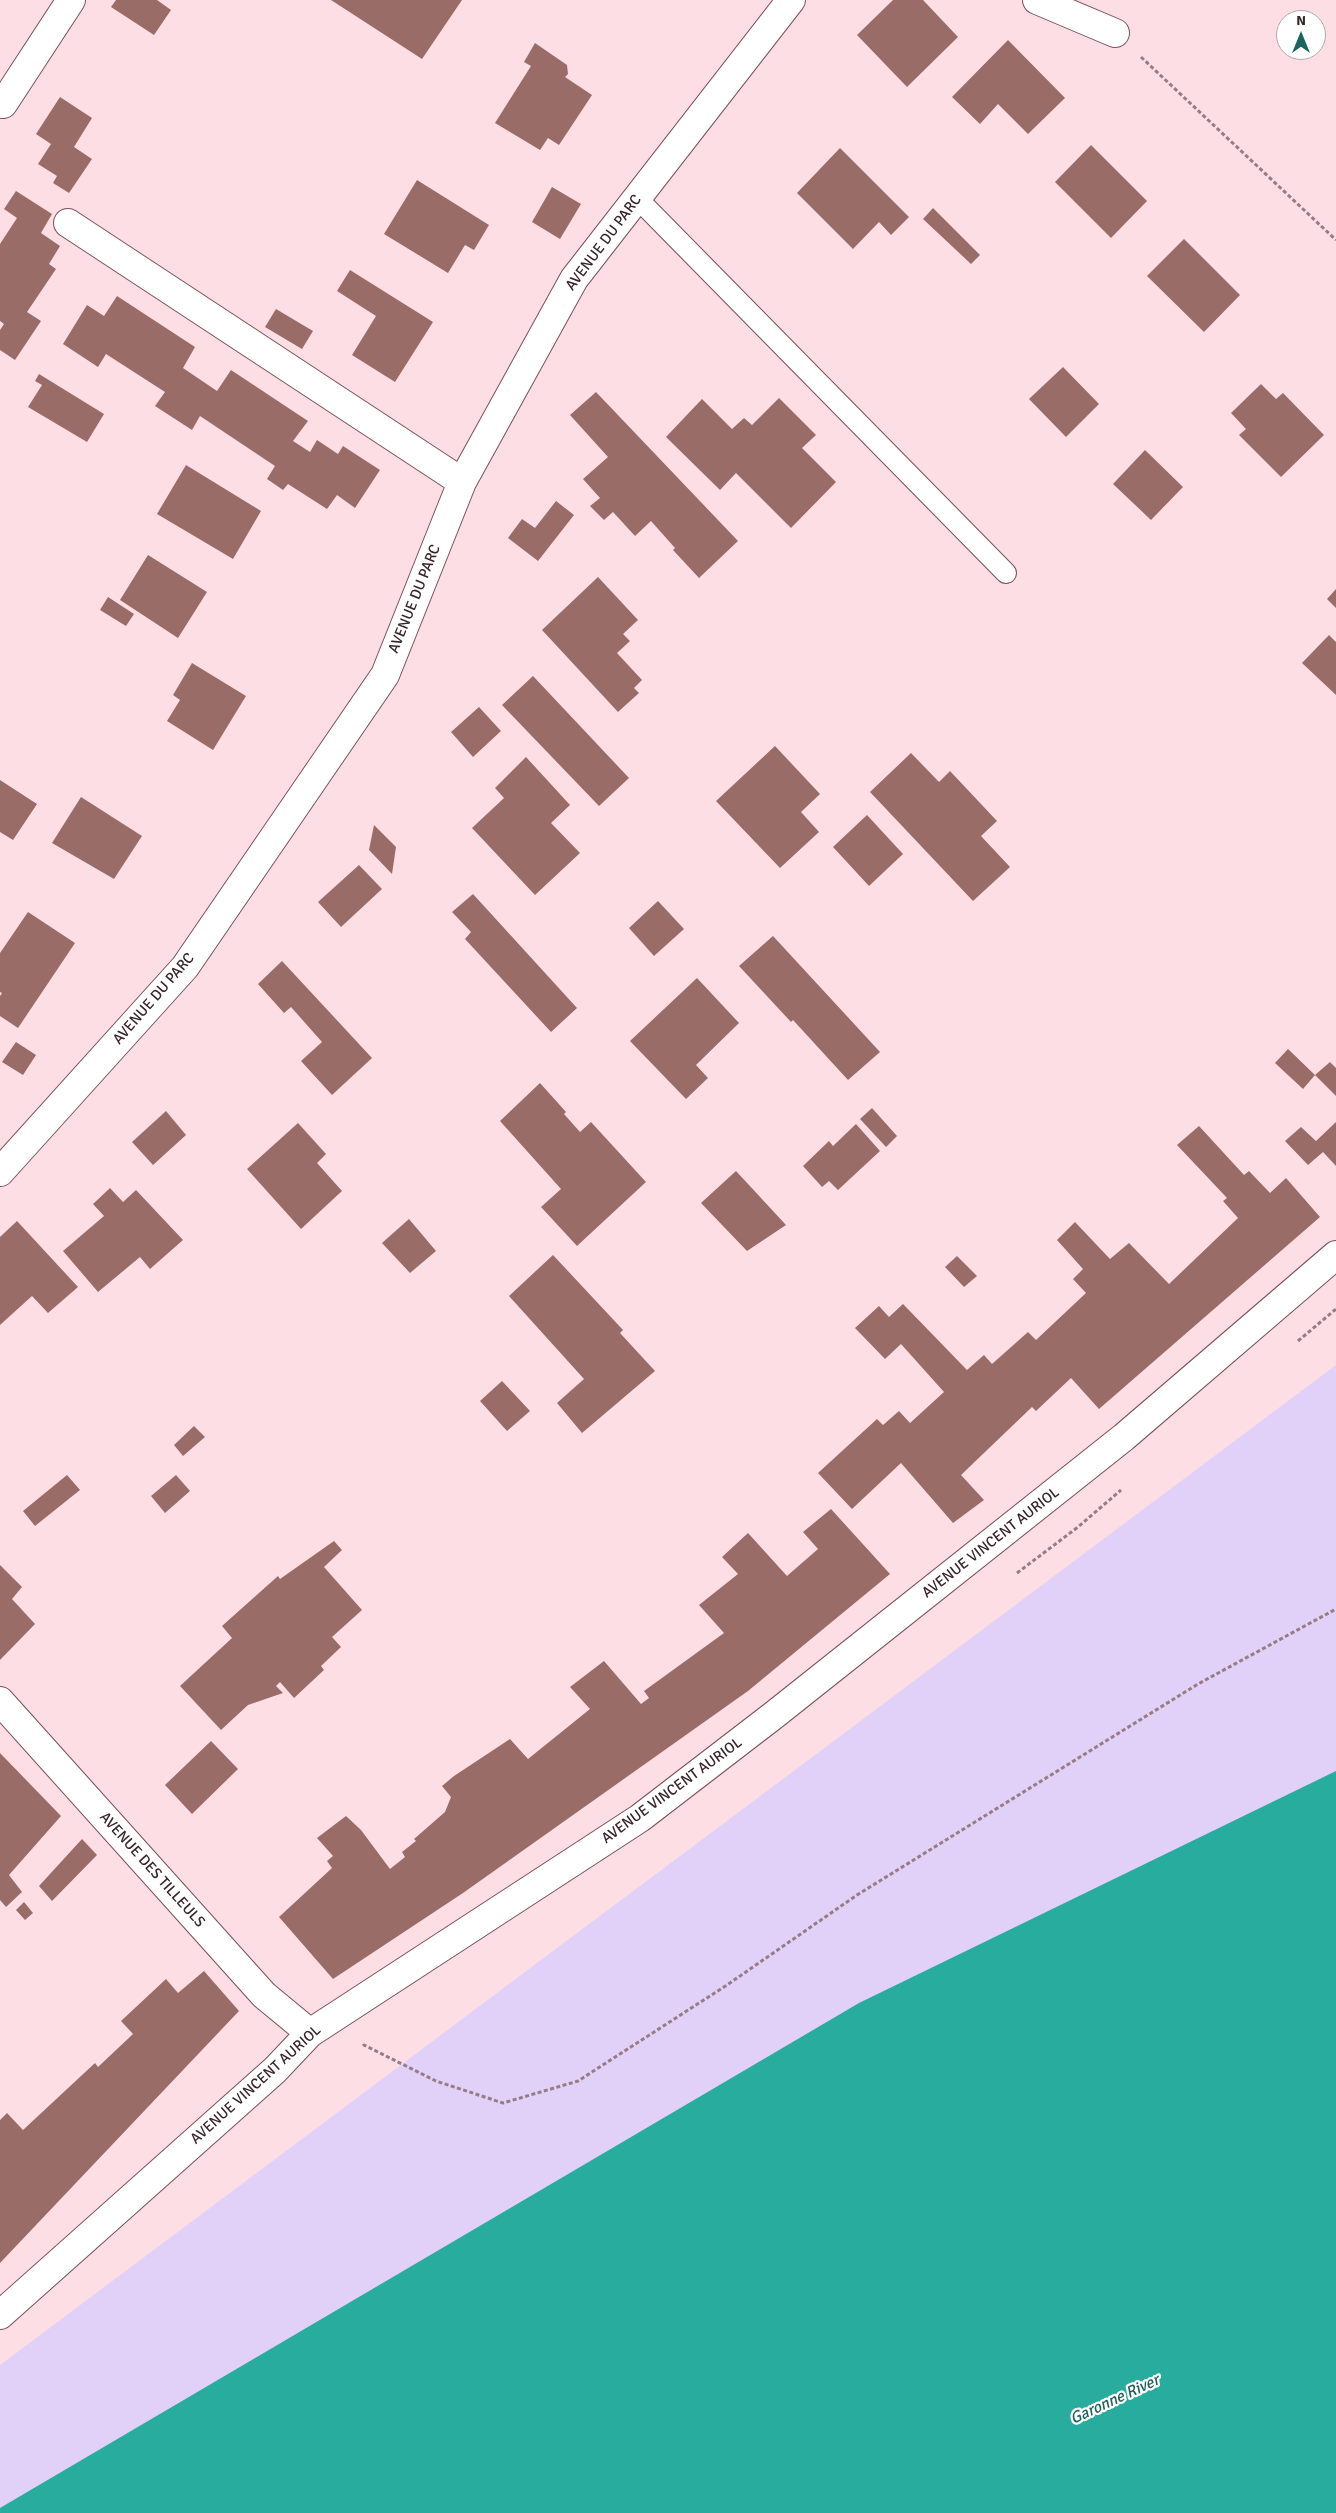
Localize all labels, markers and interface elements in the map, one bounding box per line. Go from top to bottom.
north arrow [1276,10,1326,60]
text: N [1296,12,1306,29]
street label: AVENUE DU PARC [562,192,646,294]
street label: AVENUE DU PARC [385,542,445,656]
street label: AVENUE DU PARC [109,950,199,1048]
street label: AVENUE VINCENT AURIOL [919,1484,1063,1602]
street label: AVENUE VINCENT AURIOL [598,1734,746,1848]
street label: AVENUE DES TILLEULS [95,1809,209,1931]
street label: AVENUE VINCENT AURIOL [187,2022,325,2148]
water label: Garonne River [1067,2371,1163,2429]

